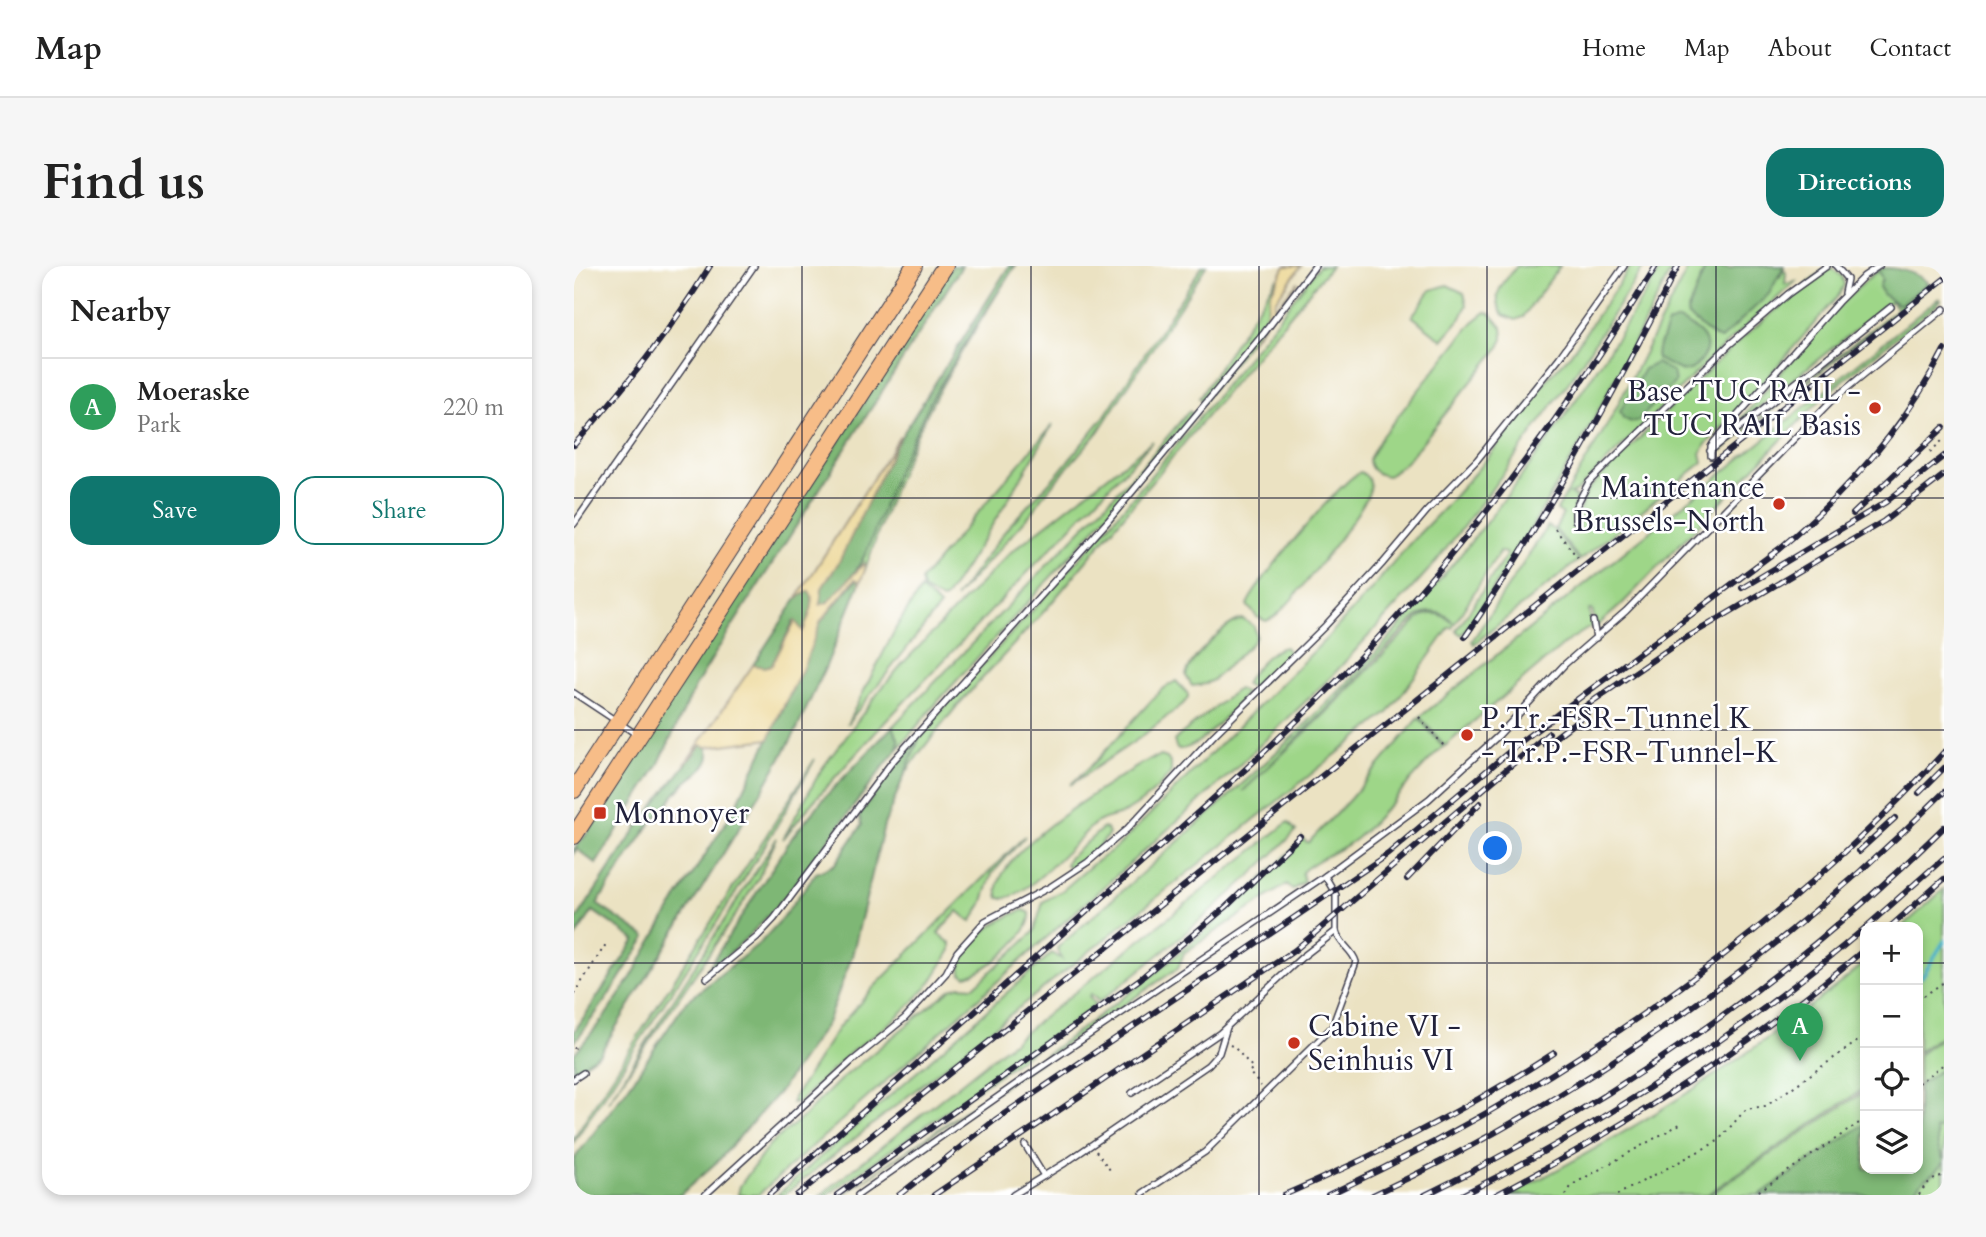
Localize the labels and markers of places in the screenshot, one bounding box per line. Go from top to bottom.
place label: Base TUC RAIL - TUC RAIL Basis [1626,371,1861,446]
marker: Base TUC RAIL - TUC RAIL Basis [1867,400,1883,416]
place label: Maintenance Brussels-North [1574,467,1766,542]
marker: Maintenance Brussels-North [1771,496,1787,512]
place label: P.Tr.-FSR-Tunnel K - Tr.P.-FSR-Tunnel-K [1481,698,1778,773]
marker: P.Tr.-FSR-Tunnel K - Tr.P.-FSR-Tunnel-K [1459,727,1475,743]
place label: Monnoyer [614,793,749,834]
marker: Monnoyer [592,805,608,821]
pin: A [1777,1003,1823,1061]
place label: Cabine VI - Seinhuis VI [1308,1006,1461,1081]
marker: Cabine VI - Seinhuis VI [1286,1035,1302,1051]

